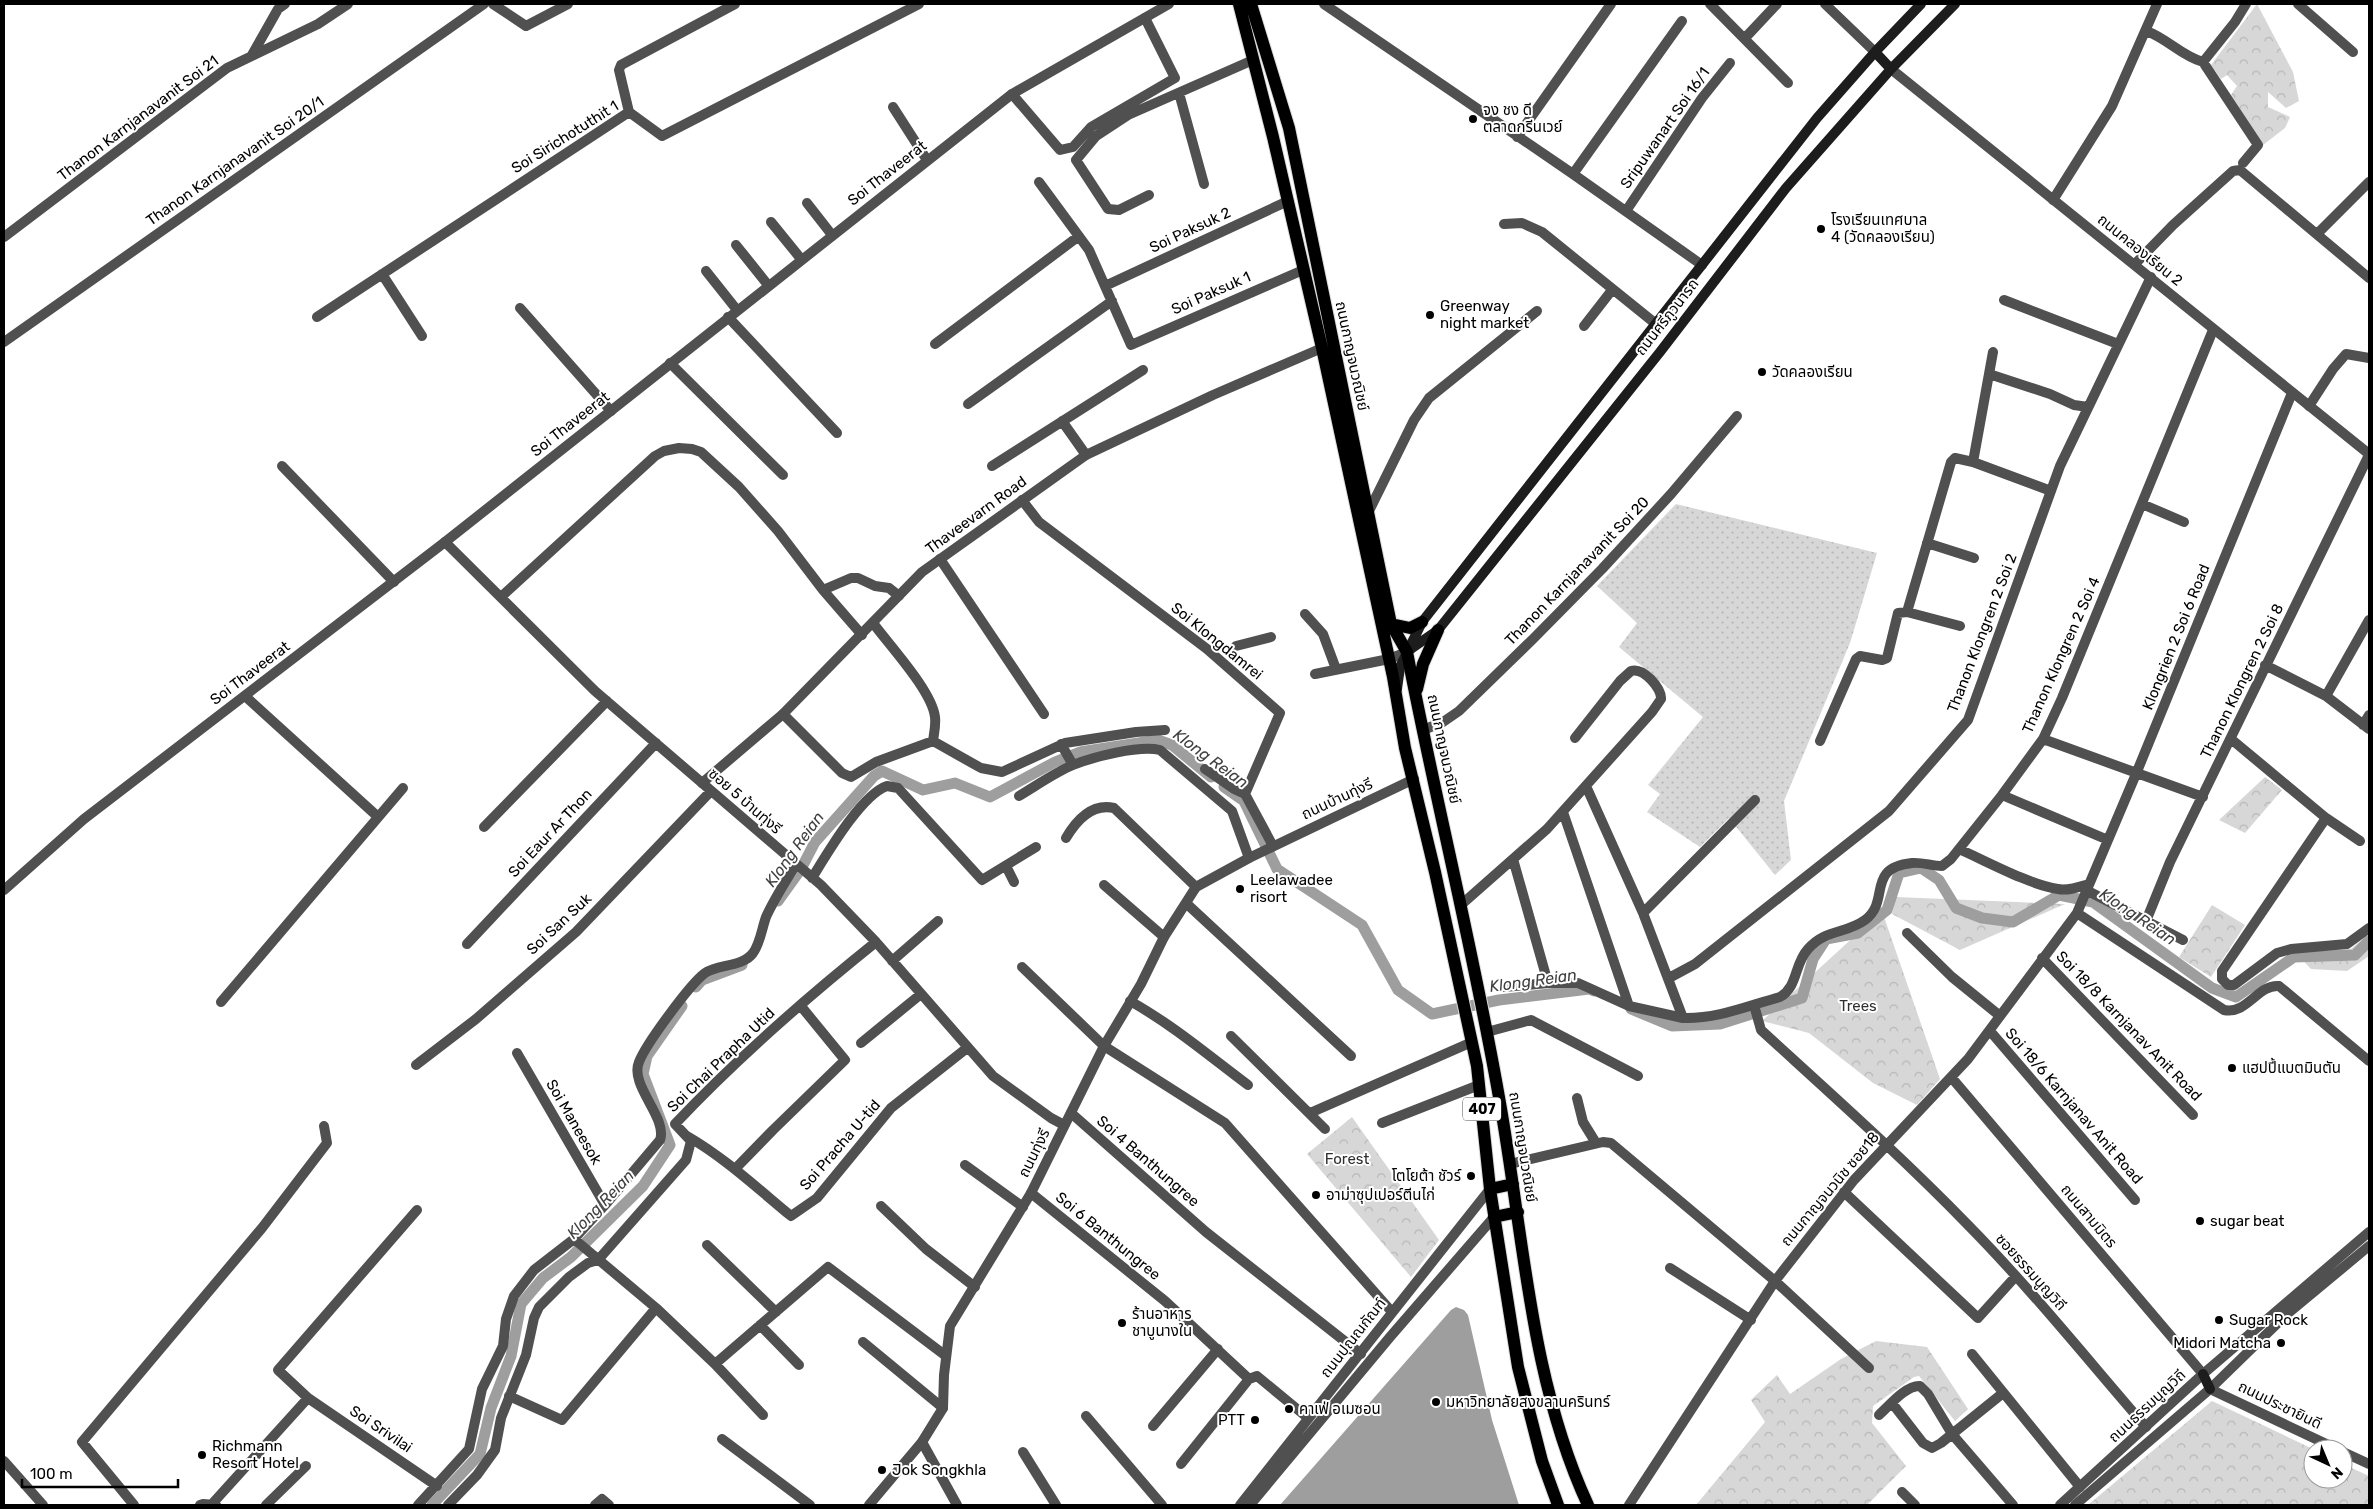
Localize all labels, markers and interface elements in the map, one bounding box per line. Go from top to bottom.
street label: Thanon Karnjanavanit Soi 21 [54,52,222,184]
street label: Sripuwanart Soi 16/1 [1616,64,1714,192]
street label: Thanon Karnjanavanit Soi 20/1 [143,93,327,229]
street label: Soi Sirichotuthit 1 [508,97,622,177]
place label: จง ชง ดี ตลาดกรีนเวย์ [1483,101,1563,136]
marker: จง ชง ดี ตลาดกรีนเวย์ [1467,113,1479,125]
street label: Soi Thaveerat [844,137,930,209]
street label: Soi Paksuk 2 [1147,203,1234,257]
street label: ถนนคลองเรียน 2 [2094,210,2186,290]
place label: โรงเรียนเทศบาล 4 (วัดคลองเรียน) [1831,211,1935,246]
marker: โรงเรียนเทศบาล 4 (วัดคลองเรียน) [1815,223,1827,235]
street label: Soi Paksuk 1 [1169,267,1253,319]
street label: ถนนศรีภูวนารถ [1632,275,1702,359]
place label: Greenway night market [1440,297,1529,332]
street label: ถนนกาญจนวณิชย์ [1332,300,1372,413]
marker: Greenway night market [1424,309,1436,321]
place label: วัดคลองเรียน [1772,363,1853,381]
marker: วัดคลองเรียน [1756,366,1768,378]
street label: Soi Thaveerat [527,388,613,460]
street label: Thaveevarn Road [922,472,1030,558]
street label: Thanon Karnjanavanit Soi 20 [1501,493,1653,649]
street label: Thanon Klongren 2 Soi 2 [1943,551,2021,715]
street label: Klongrien 2 Soi 6 Road [2138,561,2214,713]
street label: Thanon Klongren 2 Soi 4 [2018,574,2104,736]
street label: Soi Klongdamrei [1168,599,1266,683]
street label: Thanon Klongren 2 Soi 8 [2197,601,2287,761]
street label: Soi Thaveerat [207,637,293,709]
street label: ถนนกาญจนวณิชย์ [1424,693,1464,806]
water label: Klong Reian [1170,725,1252,792]
street label: ซอย 5 บ้านทุ่งรี [705,764,785,838]
street label: ถนนบ้านทุ่งรี [1299,775,1375,823]
street label: Soi Eaur Ar Thon [504,785,596,881]
water label: Klong Reian [761,808,828,890]
place label: Leelawadee risort [1250,871,1333,906]
marker: Leelawadee risort [1234,883,1246,895]
water label: Klong Reian [2096,884,2180,949]
street label: Soi San Suk [523,889,595,958]
street label: Soi 18/8 Karnjanav Anit Road [2052,947,2206,1105]
water label: Klong Reian [1488,965,1578,996]
park label: Trees [1839,997,1877,1015]
street label: Soi Chai Prapha Utid [664,1004,778,1116]
street label: Soi 18/6 Karnjanav Anit Road [2001,1024,2147,1188]
place label: แฮปปี้แบตมินตัน [2242,1057,2341,1077]
marker: แฮปปี้แบตมินตัน [2226,1062,2238,1074]
street label: Soi Maneesok [542,1076,606,1168]
street label: ถนนกาญจนวณิชย์ [1505,1091,1541,1204]
street label: Soi Pracha U-tid [796,1096,884,1194]
road number: 407 [1463,1098,1501,1120]
street label: Soi 4 Banthungree [1093,1112,1203,1210]
street label: ถนนทุ่งรี [1015,1126,1053,1180]
street label: ถนนกาญจนวนิช ซอย18 [1777,1128,1883,1250]
park label: Forest [1325,1150,1369,1168]
water label: Klong Reian [563,1166,638,1243]
place label: โตโยต้า ชัวร์ [1392,1167,1462,1185]
marker: โตโยต้า ชัวร์ [1465,1170,1477,1182]
street label: ถนนสามมิตร [2057,1181,2121,1251]
place label: อาม่าซุปเปอร์ตีนไก่ [1326,1186,1435,1204]
street label: Soi 6 Banthungree [1052,1188,1164,1284]
marker: อาม่าซุปเปอร์ตีนไก่ [1310,1189,1322,1201]
place label: sugar beat [2210,1212,2284,1230]
marker: sugar beat [2194,1215,2206,1227]
street label: ซอยธรรมนูญวิถี [1992,1230,2070,1314]
street label: ถนนปุณณกัณฑ์ [1316,1295,1390,1381]
place label: ร้านอาหาร ชาบูนางใน [1132,1305,1192,1340]
place label: Sugar Rock [2229,1311,2308,1329]
marker: Sugar Rock [2213,1314,2225,1326]
marker: ร้านอาหาร ชาบูนางใน [1116,1317,1128,1329]
place label: Midori Matcha [2173,1334,2271,1352]
marker: Midori Matcha [2275,1337,2287,1349]
street label: ถนนธรรมนูญวิถี [2105,1366,2189,1446]
street label: ถนนประชายินดี [2235,1377,2325,1433]
place label: มหาวิทยาลัยสงขลานครินทร์ [1446,1393,1611,1411]
marker: มหาวิทยาลัยสงขลานครินทร์ [1430,1396,1442,1408]
place label: คาเฟ่ อเมซอน [1299,1400,1381,1418]
street label: Soi Srivilai [346,1402,416,1456]
marker: คาเฟ่ อเมซอน [1283,1403,1295,1415]
place label: PTT [1218,1411,1245,1429]
marker: PTT [1249,1414,1261,1426]
place label: Richmann Resort Hotel [212,1437,299,1472]
north arrow [2303,1439,2353,1489]
marker: Richmann Resort Hotel [196,1449,208,1461]
scale bar [22,1456,179,1488]
place label: Jok Songkhla [892,1461,986,1479]
text: N [2327,1463,2346,1483]
marker: Jok Songkhla [876,1464,888,1476]
text: 100 m [30,1465,72,1483]

